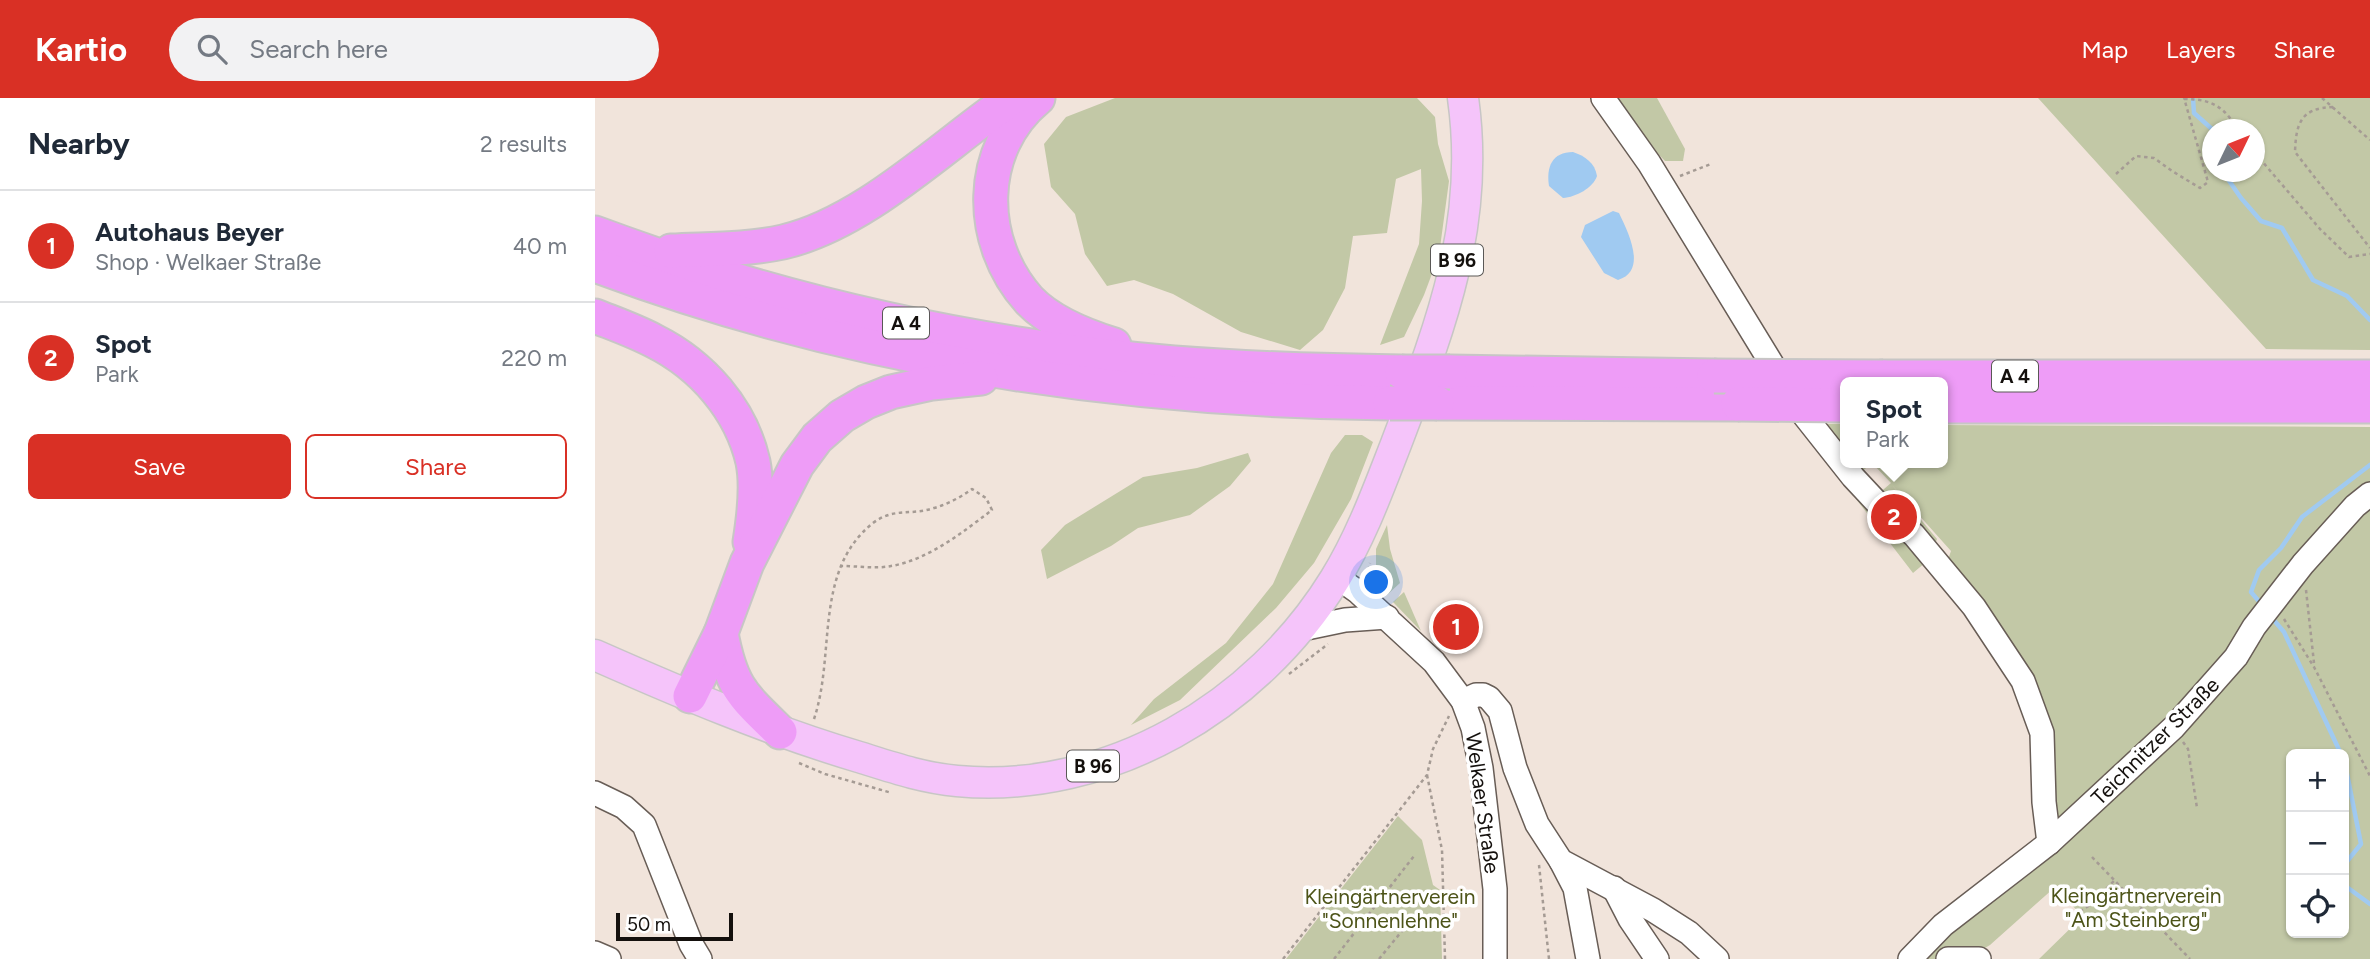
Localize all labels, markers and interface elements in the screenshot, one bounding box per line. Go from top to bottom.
search box [169,18,659,81]
text: Kartio [35,30,127,69]
icon: search [193,30,231,68]
text: Search here [249,33,388,65]
text: Map [2081,35,2128,64]
text: Layers [2166,35,2235,64]
text: Share [2273,35,2335,64]
north arrow [2202,119,2265,182]
text: Nearby [28,125,130,162]
text: 2 results [480,130,567,158]
text: Autohaus Beyer [95,216,284,248]
text: 1 [46,232,56,260]
text: 40 m [513,232,567,260]
road number: B 96 [1431,244,1483,276]
text: Shop · Welkaer Straße [95,248,321,276]
road number: A 4 [883,308,929,339]
text: Spot [95,328,152,360]
text: 2 [44,344,58,372]
text: 220 m [501,344,567,372]
text: Park [95,360,139,388]
road number: A 4 [1992,360,2038,392]
popup [1840,377,1948,468]
text: Spot [1866,393,1922,425]
text: Park [1866,425,1909,453]
button: Save [28,434,291,499]
button: Share [305,434,567,499]
pin: 2 [1871,491,1917,543]
your location [1359,565,1393,599]
pin: 1 [1433,601,1479,653]
street label: Teichnitzer Straße [2086,672,2224,810]
street label: Welkaer Straße [1461,731,1505,875]
map controls [2286,749,2349,938]
button: + [2286,749,2349,812]
road number: B 96 [1067,750,1119,782]
button: − [2286,812,2349,875]
button: locate [2286,875,2349,938]
park label: Kleingärtnerverein "Am Steinberg" [2050,883,2222,932]
park label: Kleingärtnerverein "Sonnenlehne" [1304,884,1476,933]
scale bar [616,910,733,942]
text: 50 m [627,913,671,936]

